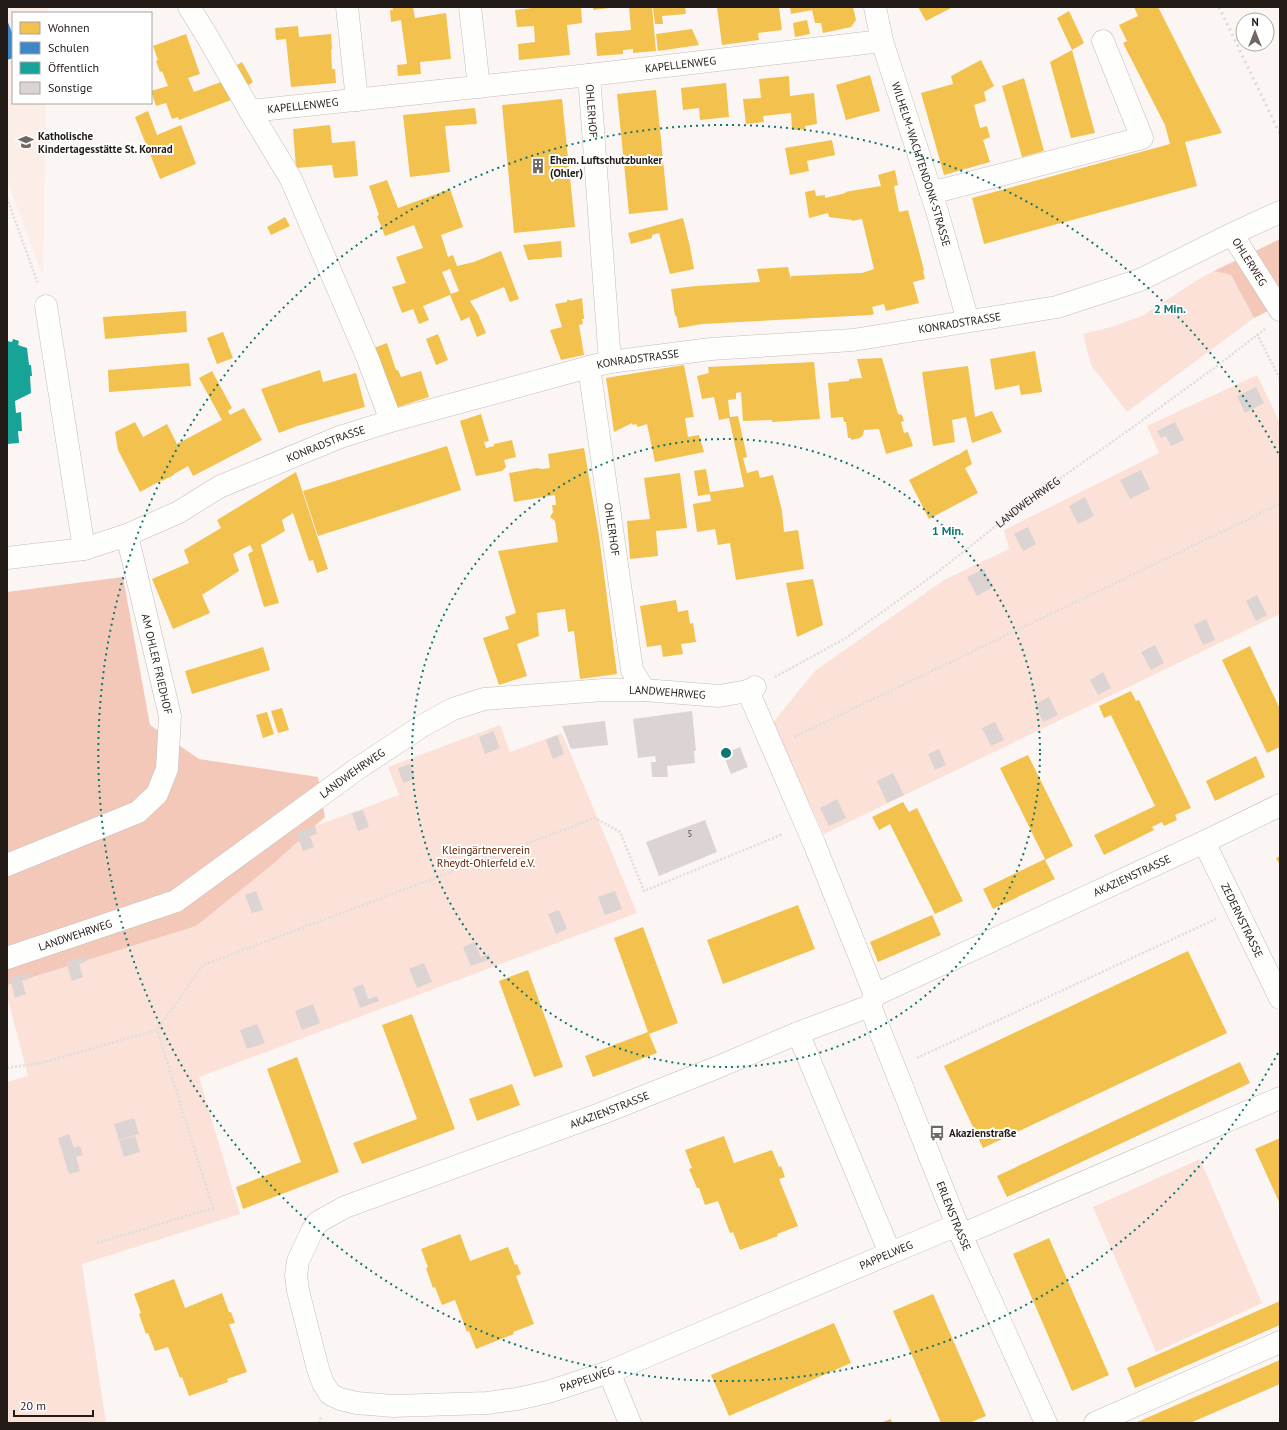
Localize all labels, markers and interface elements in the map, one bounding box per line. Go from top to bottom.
legend [12,12,152,104]
north arrow [1235,12,1275,52]
text: N [1251,15,1259,29]
text: Wohnen [48,20,90,35]
text: Schulen [48,40,89,55]
street label: KAPELLENWEG [644,53,717,75]
text: Öffentlich [48,60,99,75]
text: Sonstige [48,80,92,95]
street label: WILHELM-WACHTENDONK-STRASSE [889,80,954,248]
street label: OHLERHOF [583,84,601,139]
street label: KAPELLENWEG [266,95,339,116]
place label: Katholische Kindertagesstätte St. Konrad [38,129,173,156]
school or university icon: Katholische Kindertagesstätte St. Konrad [17,133,35,151]
place label: Ehem. Luftschutzbunker (Ohler) [550,153,663,180]
building icon: Ehem. Luftschutzbunker (Ohler) [529,157,547,175]
street label: OHLERWEG [1229,235,1270,289]
text: 2 Min. [1154,301,1186,316]
street label: KONRADSTRASSE [917,309,1002,336]
street label: KONRADSTRASSE [595,346,680,372]
street label: KONRADSTRASSE [284,423,367,465]
street label: LANDWEHRWEG [993,473,1063,531]
street label: OHLERHOF [601,502,623,557]
text: 1 Min. [932,523,964,538]
street label: AM OHLER FRIEDHOF [139,612,175,716]
street label: LANDWEHRWEG [629,683,706,702]
street label: LANDWEHRWEG [317,745,388,801]
centre of rings [719,746,733,760]
house number: 5 [688,828,693,839]
park label: Kleingärtnerverein Rheydt-Ohlerfeld e.V. [437,843,535,870]
street label: AKAZIENSTRASSE [1091,851,1173,900]
street label: ZEDERNSTRASSE [1218,881,1266,960]
street label: LANDWEHRWEG [37,916,114,954]
street label: AKAZIENSTRASSE [568,1088,651,1131]
bus stop icon: Akazienstraße [928,1124,946,1142]
place label: Akazienstraße [949,1126,1017,1140]
street label: ERLENSTRASSE [933,1179,974,1253]
street label: PAPPELWEG [857,1237,915,1273]
street label: PAPPELWEG [558,1363,616,1395]
scale bar [14,1392,93,1418]
text: 20 m [20,1398,46,1413]

